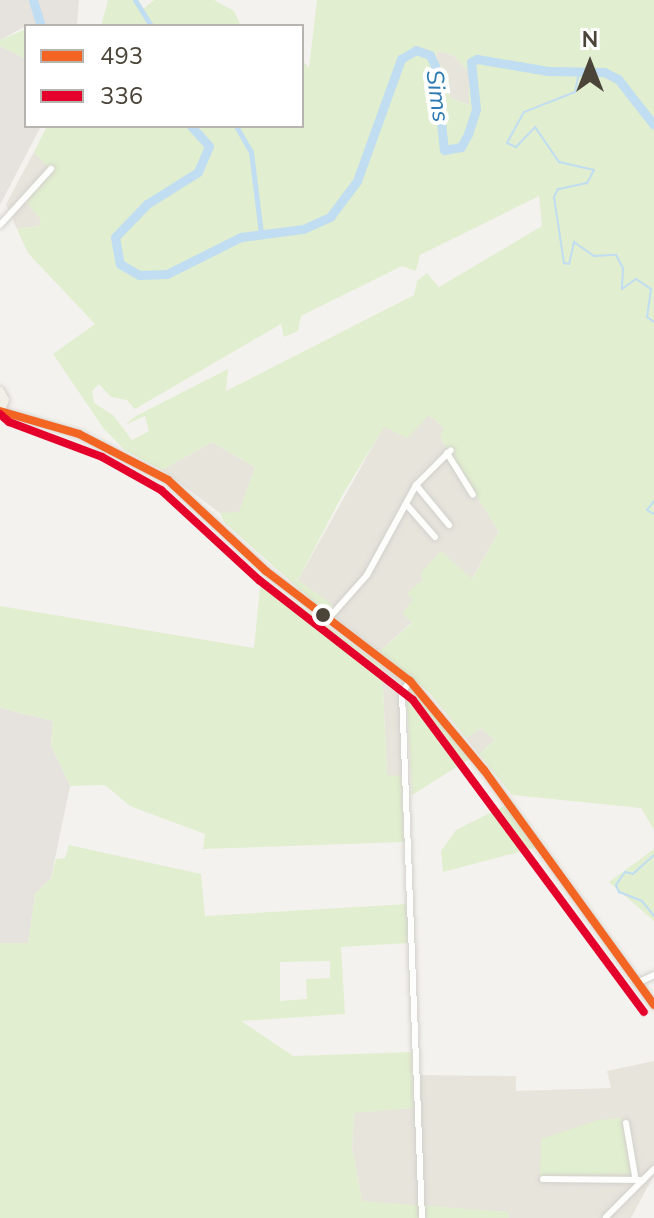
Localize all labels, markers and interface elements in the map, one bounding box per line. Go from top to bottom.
legend [24,24,304,128]
north arrow [550,24,630,104]
text: N [582,25,598,55]
text: 493 [100,40,143,72]
water label: Sims [419,68,455,124]
text: 336 [100,80,143,112]
unlabelled marker [315,607,331,623]

